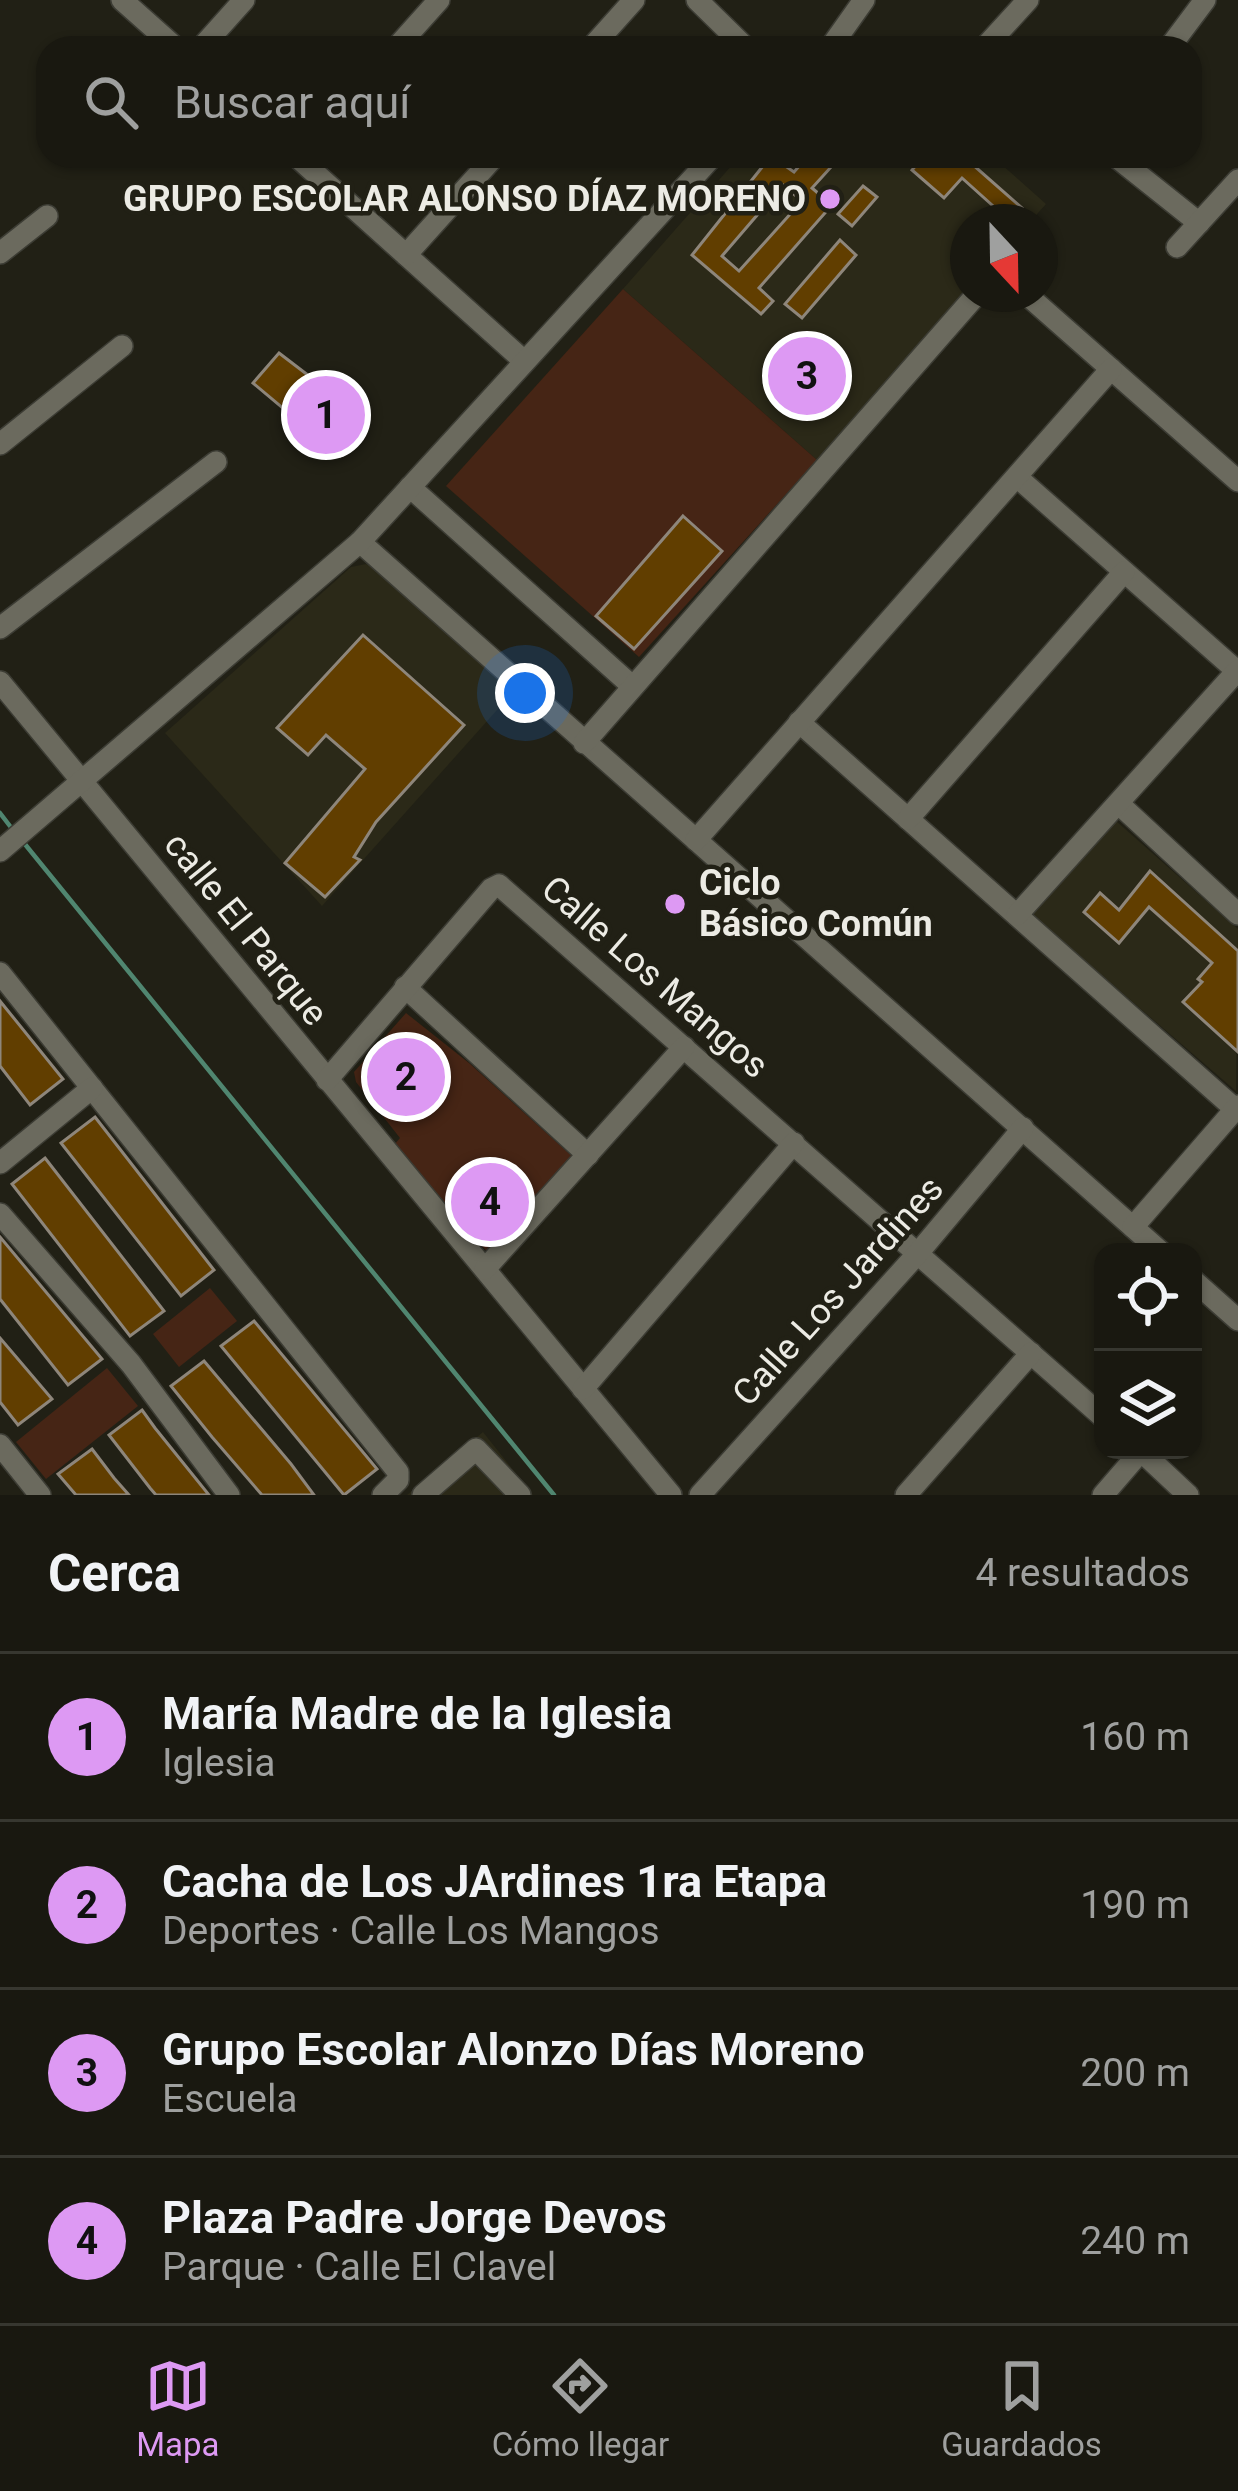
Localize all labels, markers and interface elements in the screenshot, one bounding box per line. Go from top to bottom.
search box [36,36,1202,168]
icon: search [78,69,144,135]
text: Buscar aquí [174,76,411,129]
place label: GRUPO ESCOLAR ALONSO DÍAZ MORENO [123,177,806,220]
marker: GRUPO ESCOLAR ALONSO DÍAZ MORENO [817,186,843,212]
north arrow [950,204,1058,312]
pin: 3 [768,331,846,421]
pin: 1 [287,370,365,460]
your location [495,663,555,723]
street label: calle El Parque [156,824,336,1034]
place label: Ciclo Básico Común [699,862,933,945]
street label: Calle Los Mangos [533,867,777,1087]
marker: Ciclo Básico Común [662,891,688,917]
pin: 2 [367,1032,445,1122]
pin: 4 [451,1157,529,1247]
street label: Calle Los Jardines [724,1168,952,1414]
map controls [1094,1243,1202,1459]
button: locate [1094,1243,1202,1351]
button: layers [1094,1351,1202,1459]
text: Cerca [48,1544,181,1603]
text: 4 resultados [975,1550,1190,1596]
text: María Madre de la Iglesia [162,1687,672,1740]
text: 1 [76,1714,98,1760]
text: 160 m [1080,1714,1190,1760]
text: Iglesia [162,1740,276,1786]
text: Cacha de Los JArdines 1ra Etapa [162,1855,827,1908]
text: 2 [76,1882,98,1928]
text: 190 m [1080,1882,1190,1928]
text: Deportes · Calle Los Mangos [162,1908,660,1954]
text: Grupo Escolar Alonzo Días Moreno [162,2023,865,2076]
text: 3 [76,2050,98,2096]
text: 200 m [1080,2050,1190,2096]
text: Escuela [162,2076,298,2122]
text: Plaza Padre Jorge Devos [162,2191,667,2244]
text: 4 [76,2218,98,2264]
text: 240 m [1080,2218,1190,2264]
text: Parque · Calle El Clavel [162,2244,556,2290]
tab: Mapa [136,2353,219,2464]
tab: Cómo llegar [492,2353,669,2464]
tab: Guardados [941,2353,1102,2464]

